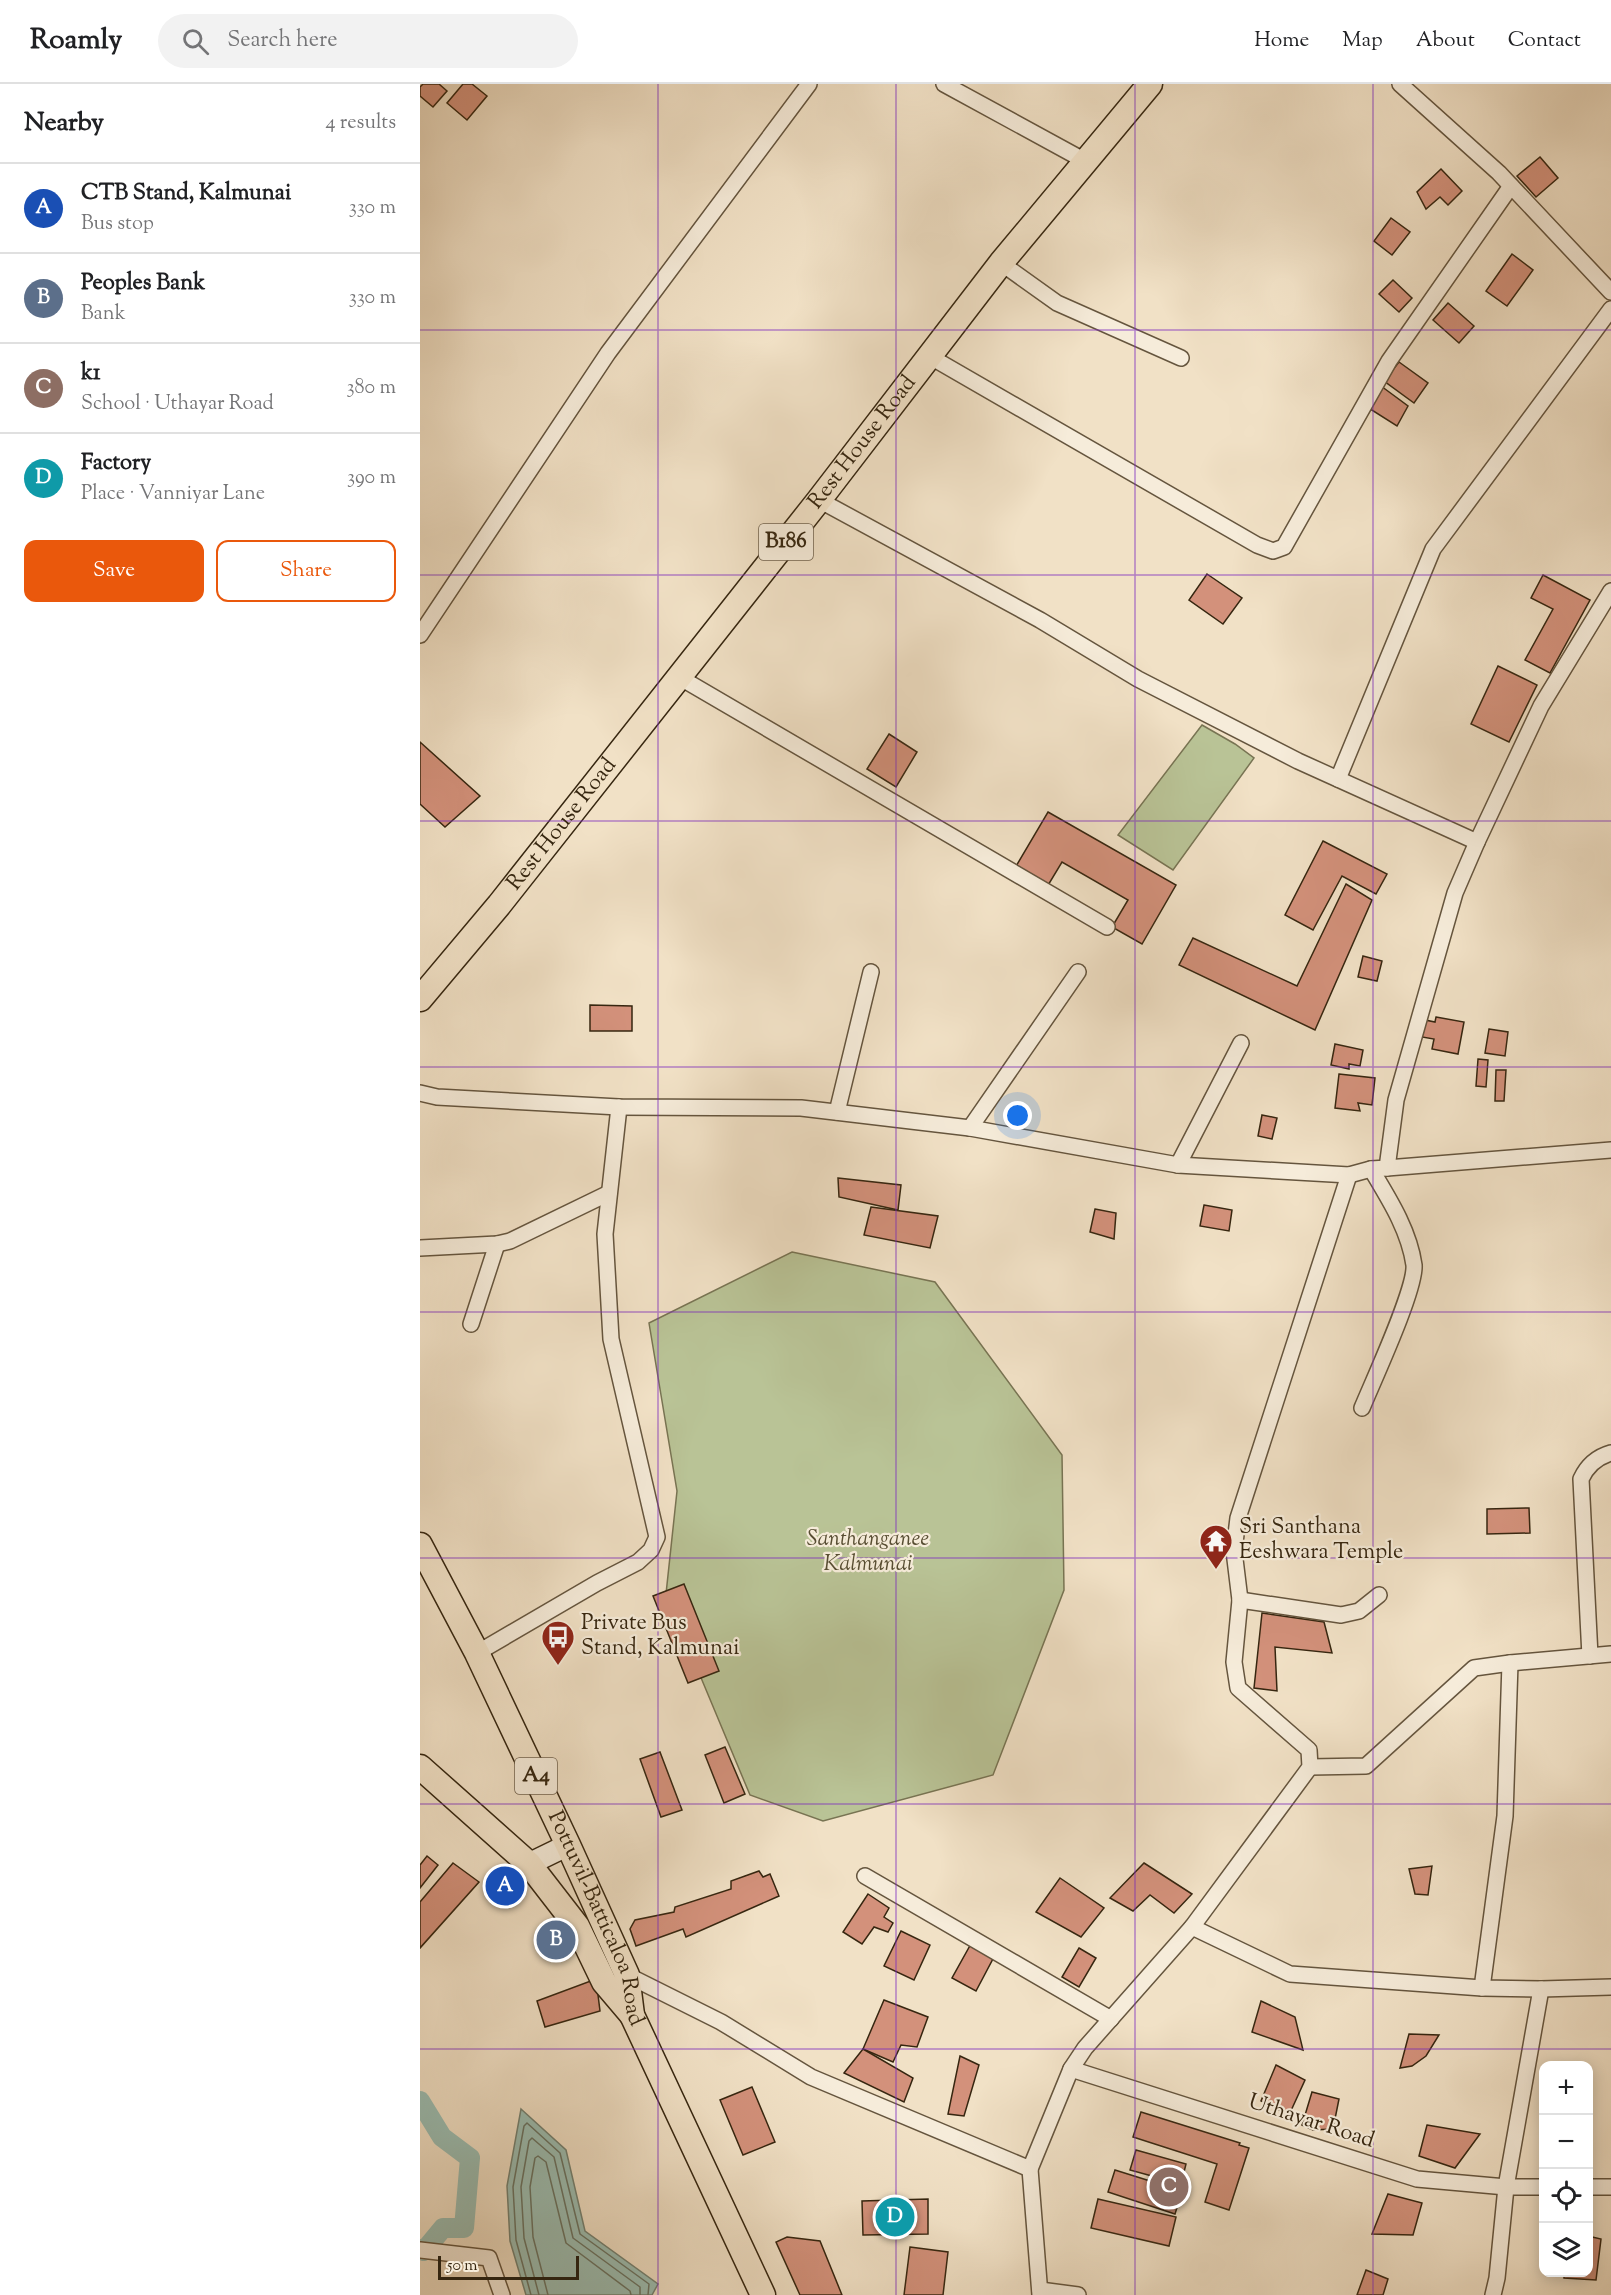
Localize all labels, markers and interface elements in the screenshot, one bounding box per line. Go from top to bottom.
search box [158,14,578,68]
text: Roamly [30,21,122,61]
icon: search [179,25,212,58]
text: Search here [227,25,338,57]
text: Home [1254,26,1309,56]
text: Map [1342,26,1383,56]
text: About [1416,26,1475,56]
text: Contact [1508,26,1581,56]
text: Nearby [24,105,104,142]
text: 4 results [325,109,396,138]
text: CTB Stand, Kalmunai [81,178,291,210]
text: A [35,194,52,223]
text: 330 m [349,194,396,223]
text: Bus stop [81,210,154,239]
text: Peoples Bank [81,268,205,300]
text: B [37,284,50,313]
text: 330 m [349,284,396,313]
text: Bank [81,300,126,329]
text: k1 [81,358,100,390]
street label: Rest House Road [801,369,925,517]
text: C [35,374,52,403]
text: 380 m [347,374,396,403]
text: School · Uthayar Road [81,390,274,419]
text: Factory [81,448,151,480]
text: D [36,464,51,493]
text: 390 m [347,464,396,493]
text: Place · Vanniyar Lane [81,480,265,509]
road number: B186 [759,524,813,560]
button: Save [24,540,204,602]
button: Share [216,540,396,602]
street label: Rest House Road [500,751,625,898]
your location [1003,1101,1032,1130]
place label: Sri Santhana Eeshwara Temple [1239,1512,1403,1569]
temple icon: Sri Santhana Eeshwara Temple [1198,1523,1234,1570]
park label: Santhanganee Kalmunai [807,1524,929,1581]
place label: Private Bus Stand, Kalmunai [581,1608,739,1665]
bus stop icon: Private Bus Stand, Kalmunai [540,1619,576,1666]
road number: A4 [515,1758,557,1794]
street label: Pottuvil-Batticaloa Road [540,1808,650,2030]
pin: A [486,1864,524,1908]
pin: B [536,1918,576,1962]
map controls [1539,2061,1593,2277]
button: + [1539,2061,1593,2115]
street label: Uthayar Road [1244,2086,1378,2158]
button: − [1539,2115,1593,2169]
pin: C [1150,2164,1188,2210]
button: locate [1539,2169,1593,2223]
pin: D [876,2194,914,2240]
button: layers [1539,2223,1593,2277]
scale bar [438,2253,579,2280]
text: 50 m [447,2255,478,2278]

